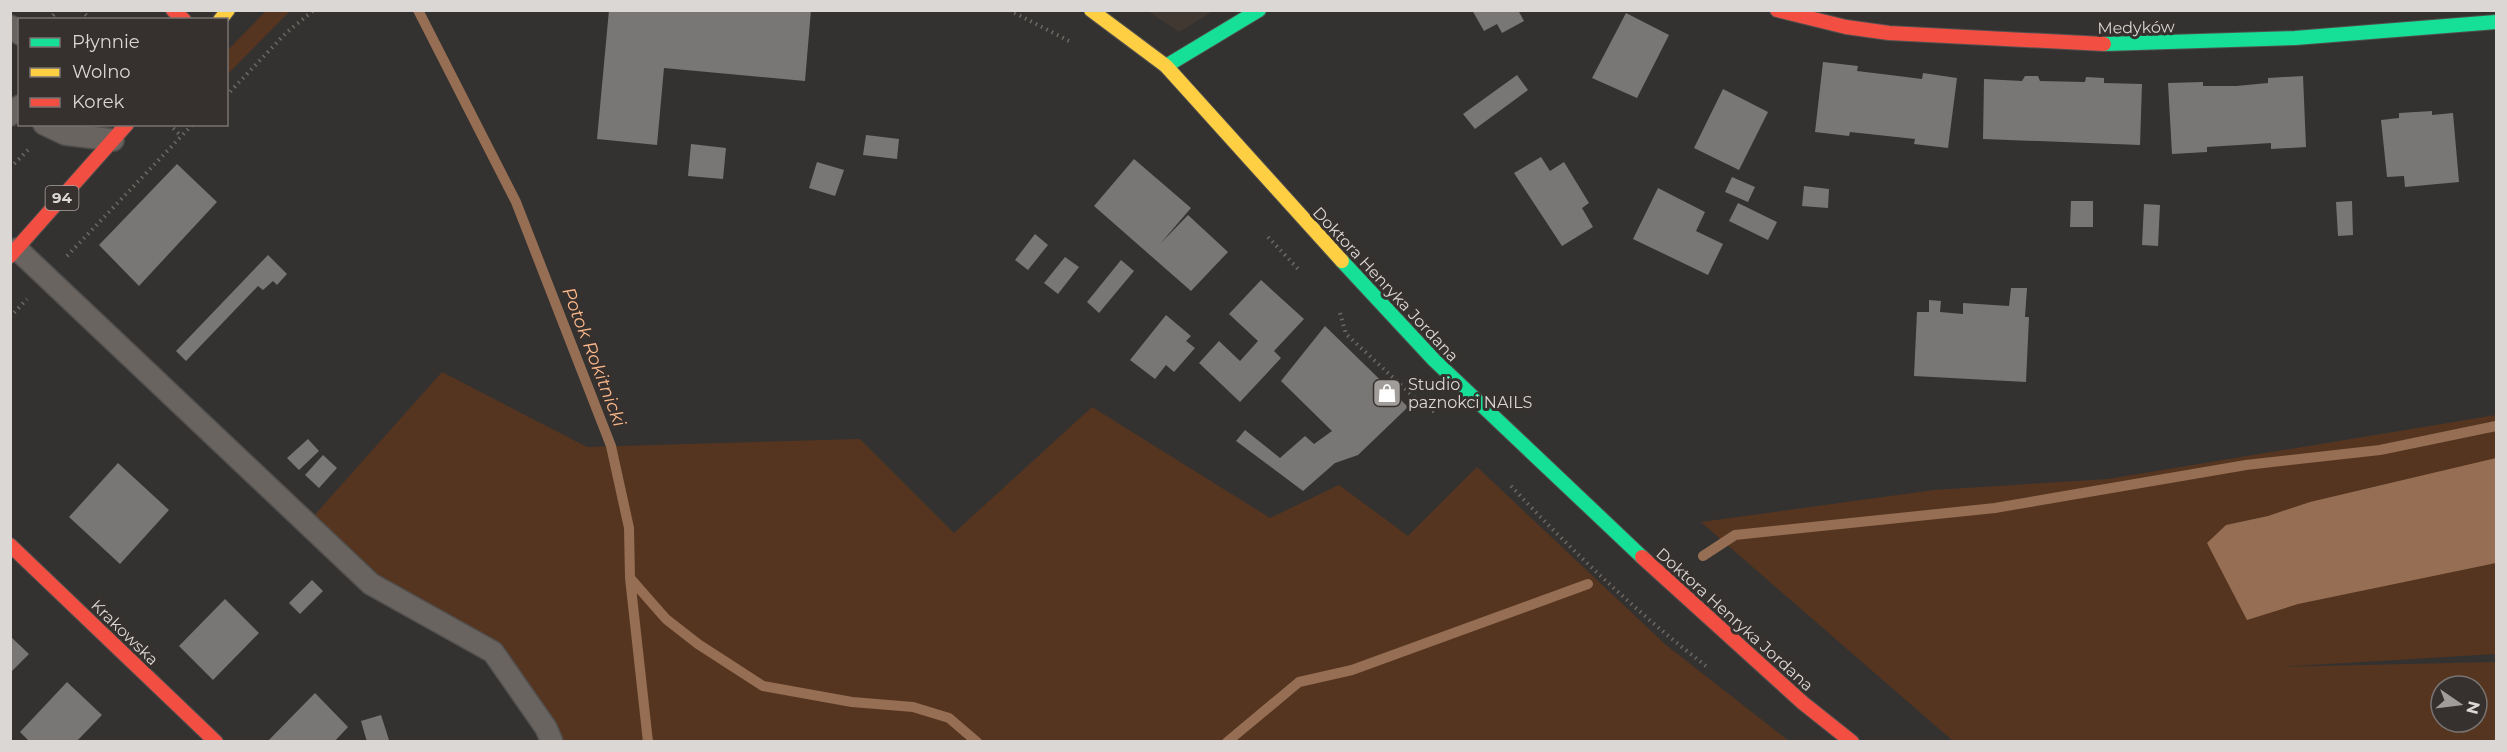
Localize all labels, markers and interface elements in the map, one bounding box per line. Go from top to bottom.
street label: Medyków [2097,17,2175,38]
legend [18,18,228,126]
text: Płynnie [72,31,140,53]
text: Wolno [72,61,131,83]
text: Korek [72,91,125,113]
road number: 94 [46,186,78,210]
street label: Doktora Henryka Jordana [1309,203,1462,366]
water label: Potok Rokitnicki [557,284,631,430]
place label: Studio paznokci NAILS [1408,375,1532,412]
shop icon: Studio paznokci NAILS [1371,377,1403,409]
street label: Doktora Henryka Jordana [1652,544,1817,695]
street label: Krakowska [87,596,162,669]
north arrow [2429,674,2489,734]
text: N [2462,699,2484,716]

